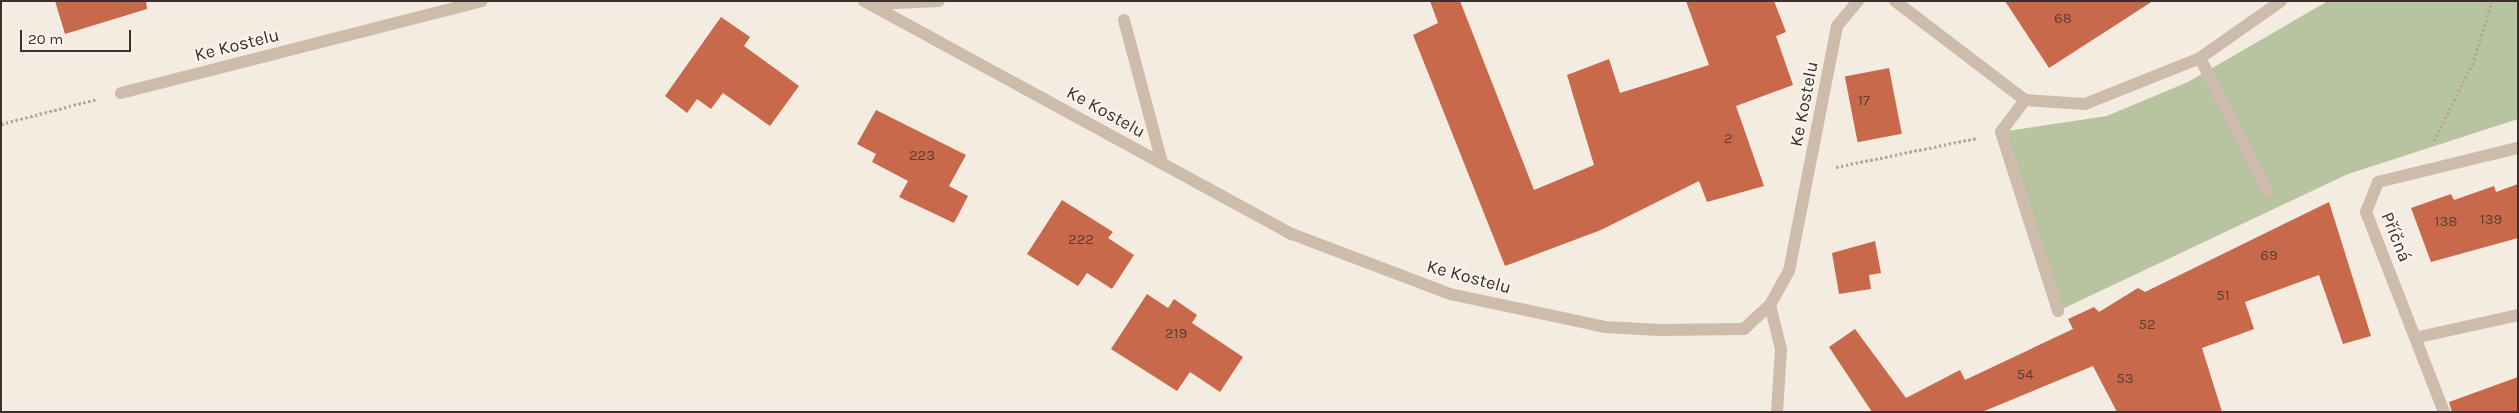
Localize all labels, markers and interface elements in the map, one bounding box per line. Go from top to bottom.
house number: 68 [2054,10,2072,28]
scale bar [22,20,134,52]
street label: Ke Kostelu [192,24,282,66]
text: 20 m [28,30,63,48]
street label: Ke Kostelu [1785,59,1823,149]
street label: Ke Kostelu [1063,82,1149,142]
house number: 17 [1858,92,1870,110]
house number: 2 [1724,130,1732,148]
house number: 223 [909,147,935,165]
street label: Příčná [2376,209,2416,265]
house number: 139 [2480,211,2502,229]
house number: 138 [2434,213,2458,231]
house number: 222 [1068,231,1094,249]
house number: 69 [2260,247,2278,265]
street label: Ke Kostelu [1424,255,1514,299]
house number: 51 [2216,287,2230,305]
house number: 52 [2138,316,2156,334]
house number: 219 [1165,325,1187,343]
house number: 54 [2017,366,2033,384]
house number: 53 [2116,370,2134,388]

